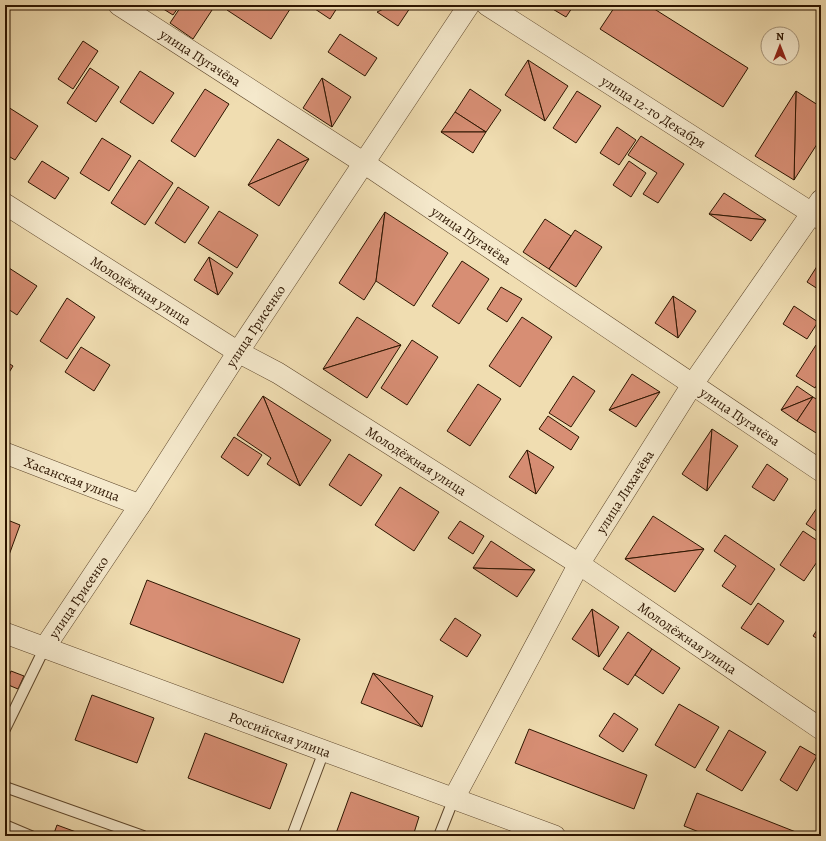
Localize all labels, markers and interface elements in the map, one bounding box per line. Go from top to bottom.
street label: улица Пугачёва [155,24,245,91]
north arrow [760,26,800,66]
text: N [776,29,784,44]
street label: улица 12-го Декабря [596,71,710,153]
street label: улица Пугачёва [426,201,515,270]
street label: Молодёжная улица [86,252,195,330]
street label: улица Грисенко [221,281,290,372]
street label: улица Пугачёва [695,382,784,451]
street label: Молодёжная улица [362,422,471,501]
street label: улица Лихачёва [591,446,659,538]
street label: Хасанская улица [21,452,123,507]
street label: улица Грисенко [44,553,113,643]
street label: Молодёжная улица [634,598,741,679]
street label: Российская улица [226,707,334,763]

